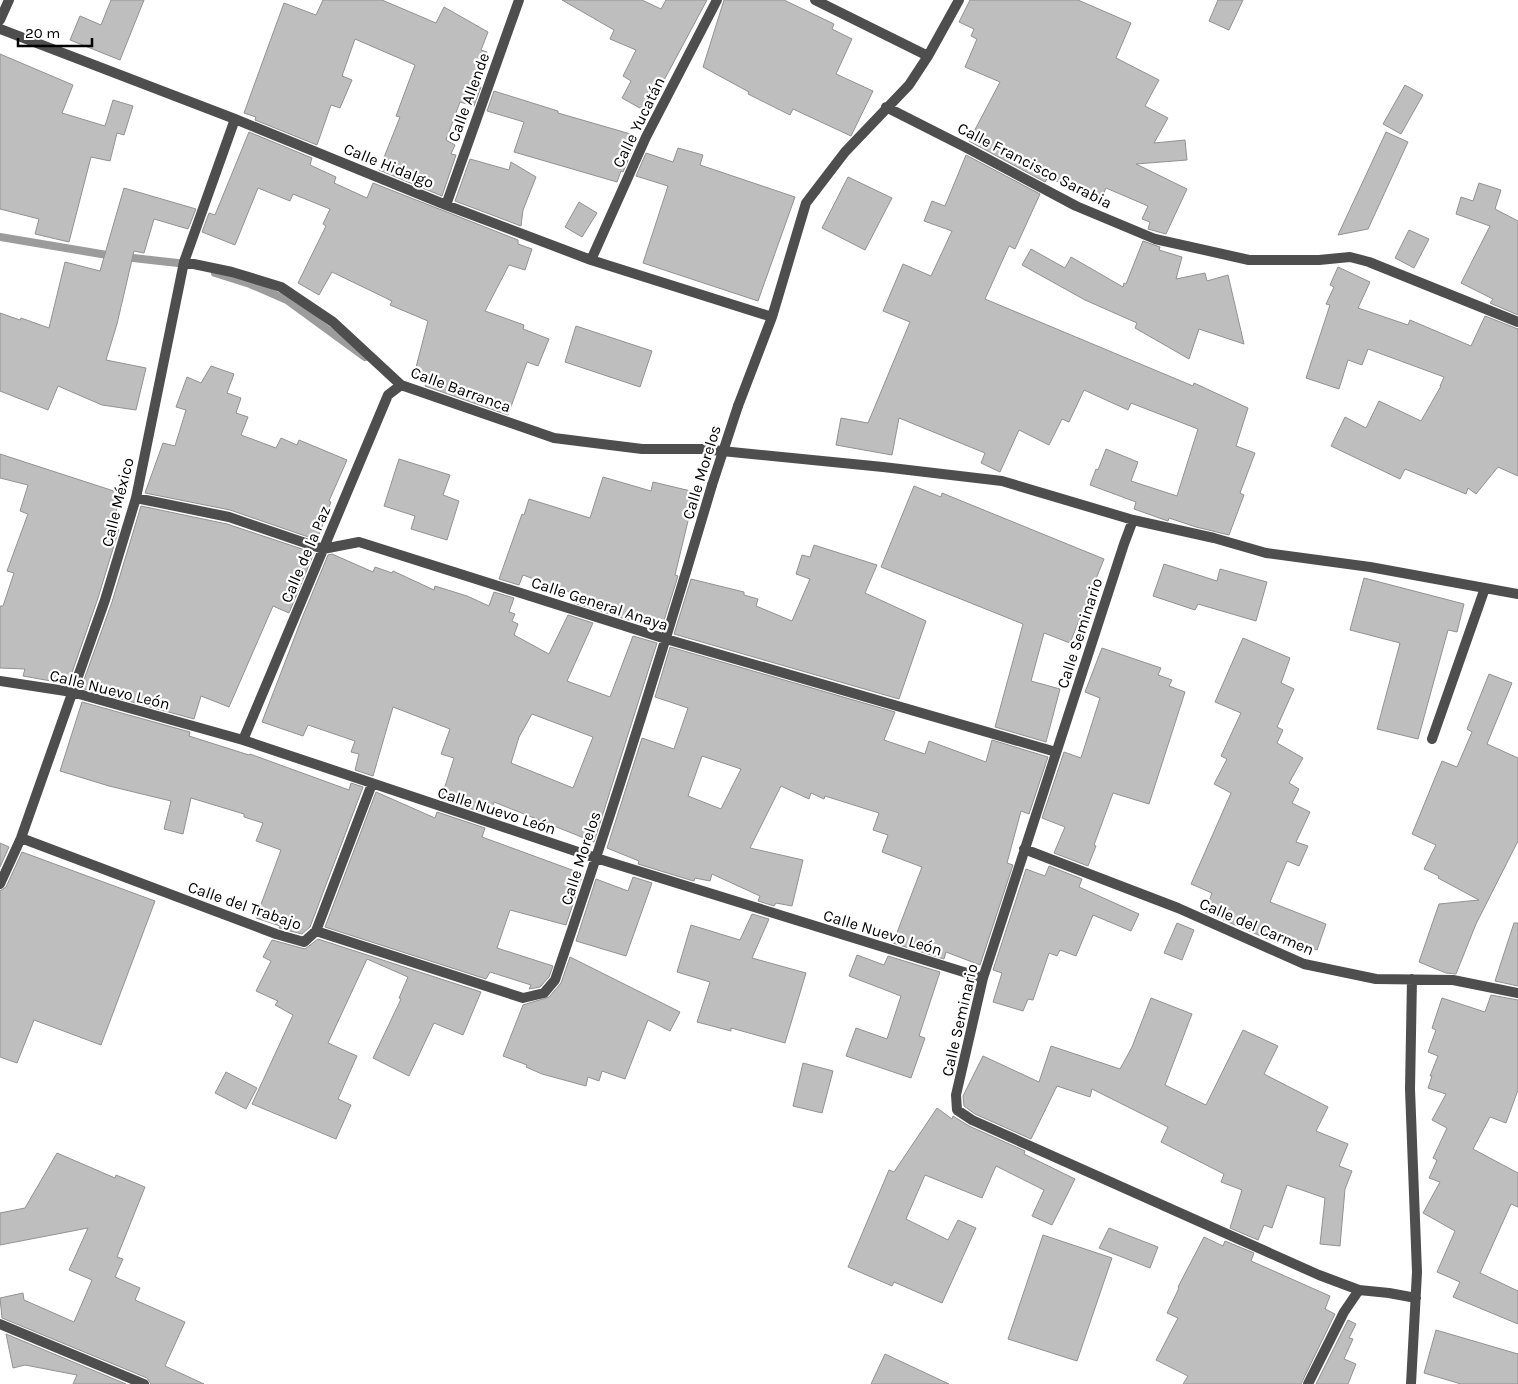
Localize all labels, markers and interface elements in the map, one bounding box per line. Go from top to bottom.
scale bar [18,15,91,47]
text: 20 m [25,24,60,42]
street label: Calle Allende [444,50,493,144]
street label: Calle Yucatán [608,74,669,171]
street label: Calle Francisco Sarabia [954,118,1115,213]
street label: Calle Hidalgo [341,139,437,192]
street label: Calle Barranca [408,363,514,416]
street label: Calle Morelos [678,423,725,522]
street label: Calle México [97,456,138,549]
street label: Calle de la Paz [277,503,334,606]
street label: Calle General Anaya [529,572,671,635]
street label: Calle Seminario [1053,576,1106,691]
street label: Calle Nuevo León [48,665,172,714]
street label: Calle Nuevo León [435,782,558,839]
street label: Calle Morelos [556,809,605,907]
street label: Calle del Trabajo [185,877,304,934]
street label: Calle del Carmen [1197,894,1317,959]
street label: Calle Nuevo León [821,905,945,960]
street label: Calle Seminario [937,962,982,1078]

